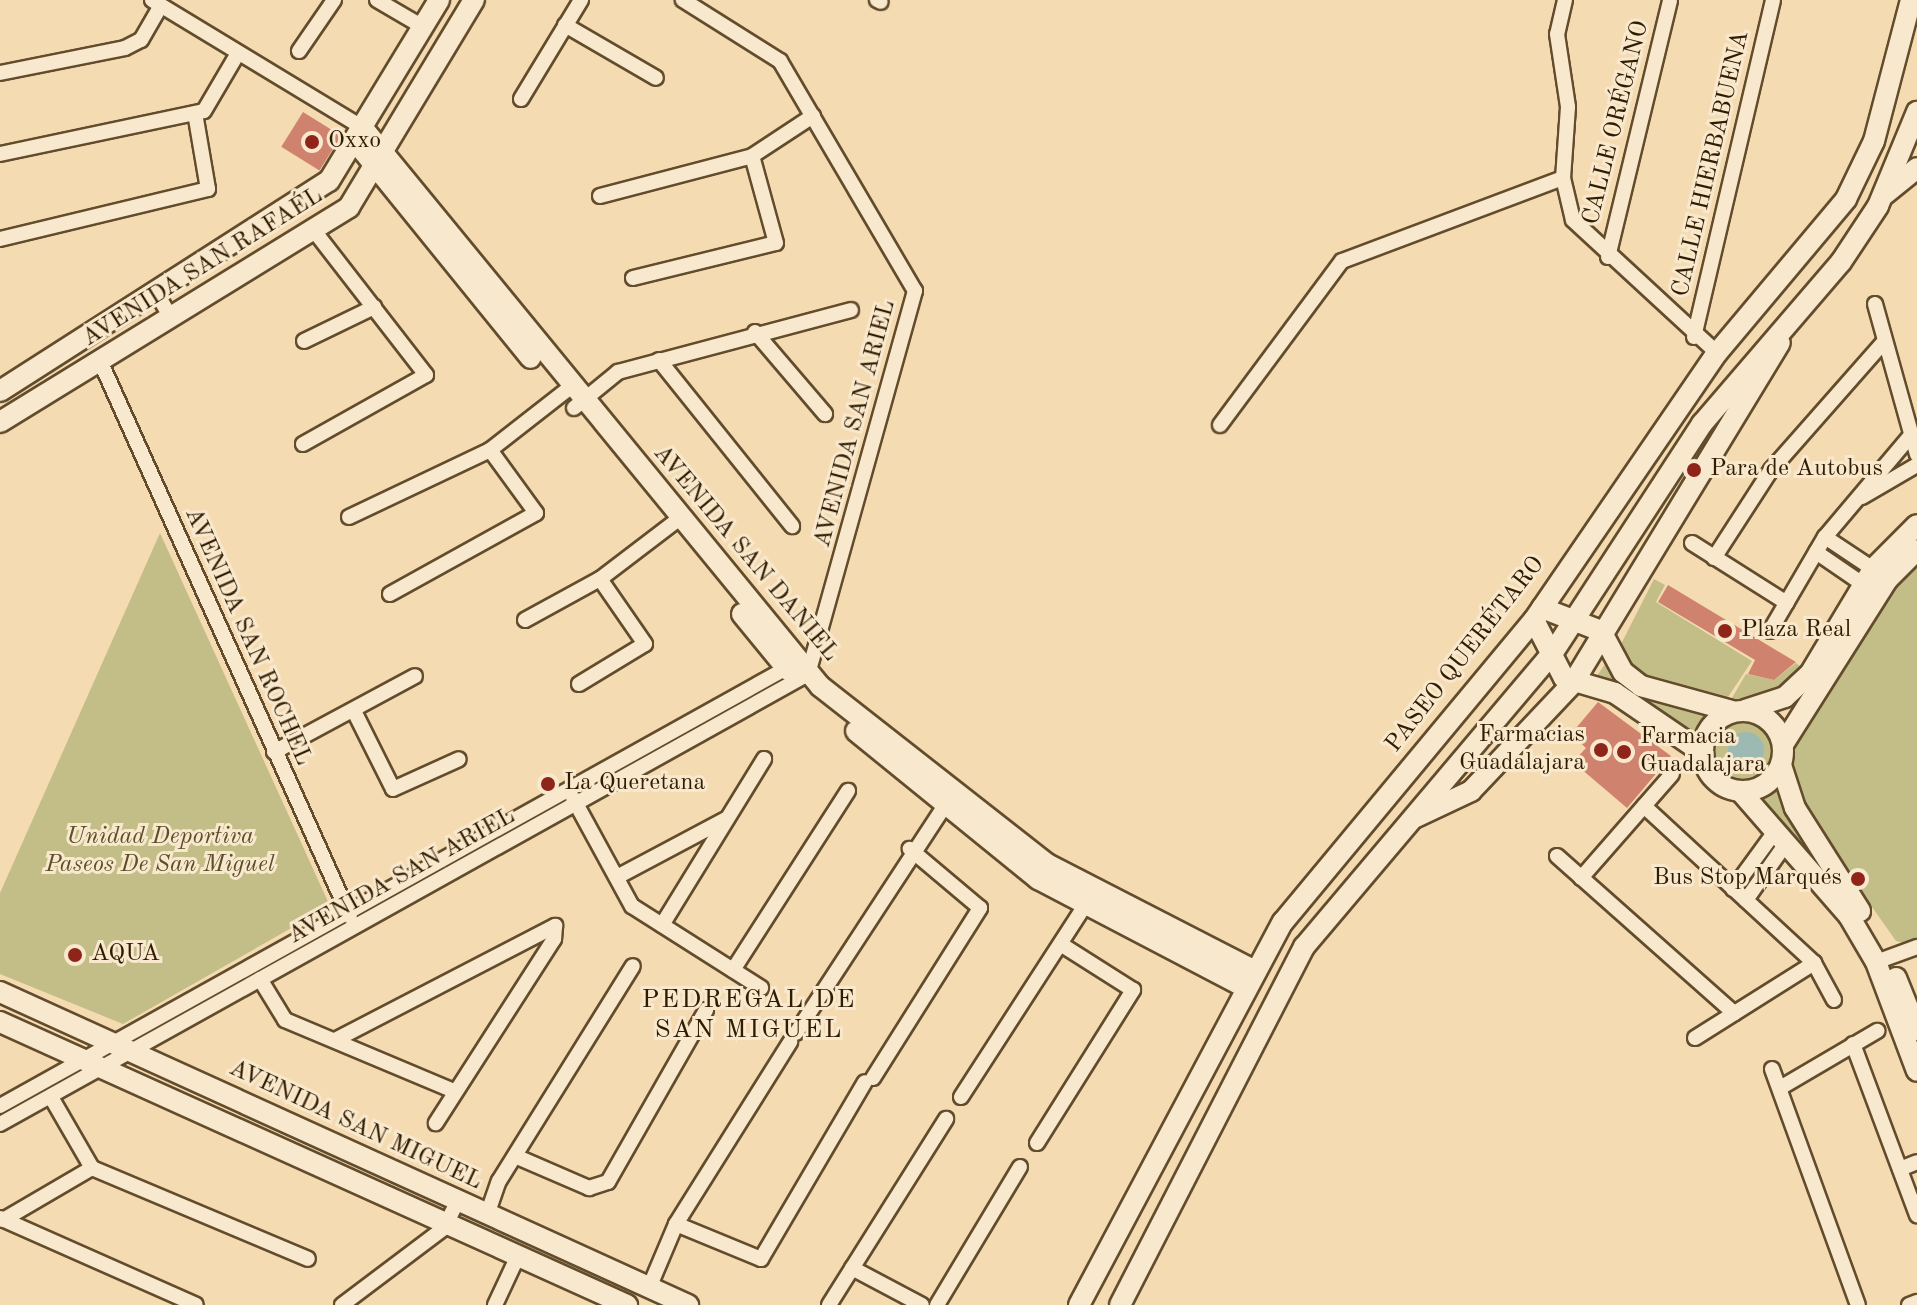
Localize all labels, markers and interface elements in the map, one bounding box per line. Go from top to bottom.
street label: CALLE ORÉGANO [1578,18,1656,228]
street label: CALLE HIERBABUENA [1667,28,1757,300]
place label: Oxxo [328,128,381,156]
marker: Oxxo [303,133,321,151]
street label: AVENIDA SAN RAFAÉL [77,182,329,354]
street label: AVENIDA SAN ARIEL [809,297,903,551]
street label: AVENIDA SAN DANIEL [646,440,844,668]
place label: Para de Autobus [1710,456,1883,484]
marker: Para de Autobus [1685,461,1703,479]
street label: AVENIDA SAN ROCHEL [177,504,317,770]
street label: PASEO QUERÉTARO [1380,551,1552,759]
place label: Plaza Real [1741,617,1851,645]
marker: Plaza Real [1716,622,1734,640]
place label: Farmacias Guadalajara [1459,722,1585,778]
place label: Farmacia Guadalajara [1640,724,1766,780]
marker: Farmacias Guadalajara [1592,741,1610,759]
marker: Farmacia Guadalajara [1615,743,1633,761]
place label: La Queretana [564,770,705,798]
marker: La Queretana [539,775,557,793]
street label: AVENIDA SAN ARIEL [283,803,521,951]
park label: Unidad Deportiva Paseos De San Miguel [45,824,275,880]
place label: Bus Stop Marqués [1653,865,1842,893]
marker: Bus Stop Marqués [1849,870,1867,888]
place label: AQUA [91,941,160,969]
marker: AQUA [66,946,84,964]
district label: PEDREGAL DE SAN MIGUEL [641,985,857,1046]
street label: AVENIDA SAN MIGUEL [224,1055,486,1197]

